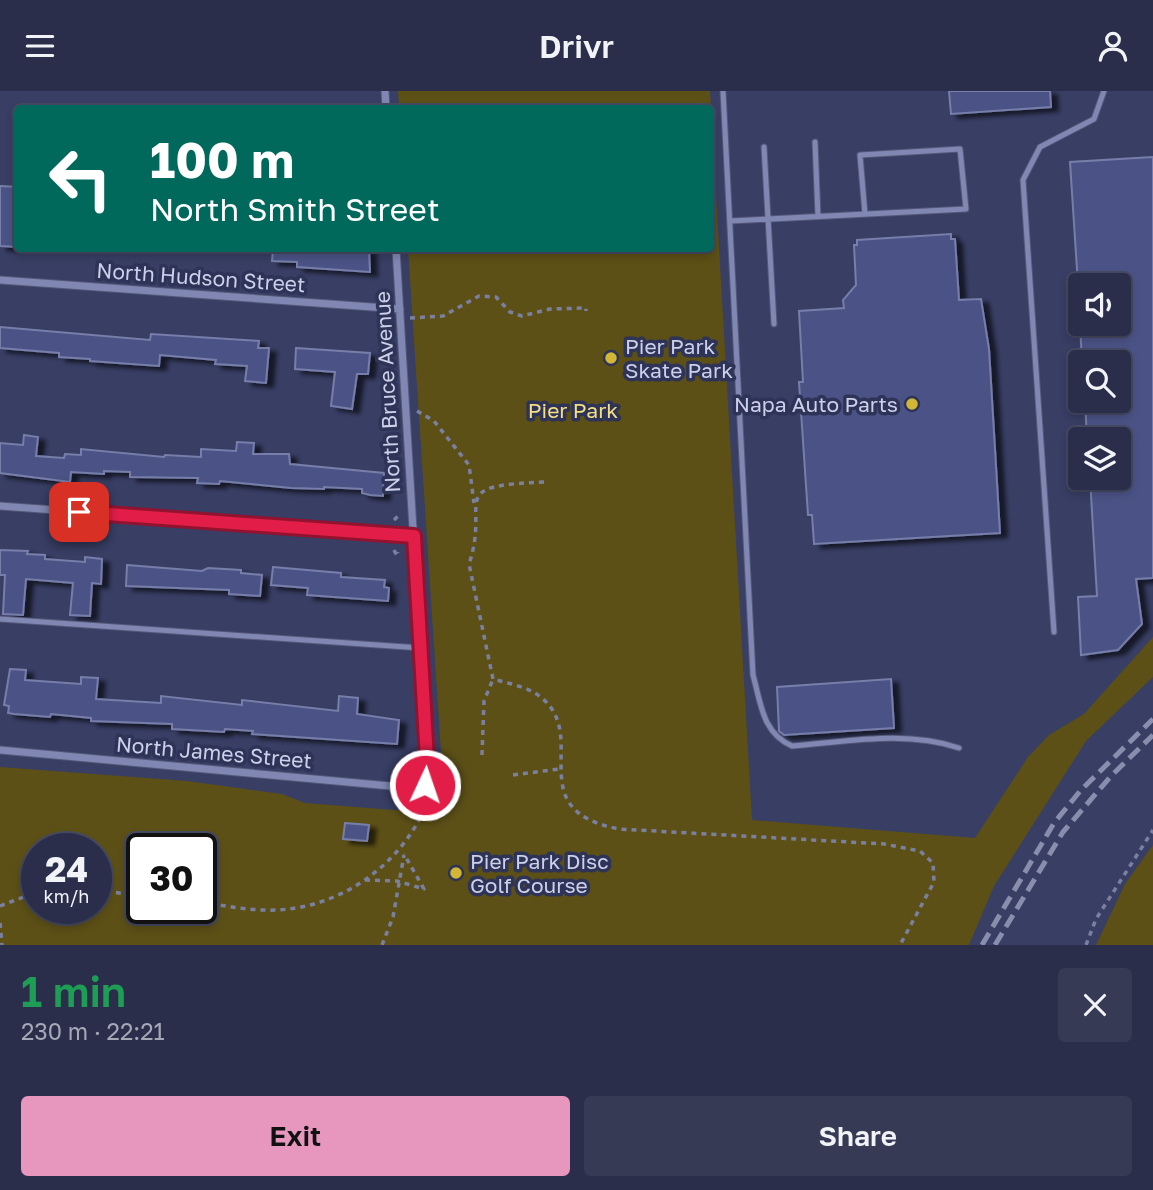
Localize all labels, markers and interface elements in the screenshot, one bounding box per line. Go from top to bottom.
icon: menu [21,27,59,65]
text: Drivr [539,27,614,65]
icon: person [1094,27,1132,65]
text: 100 m [150,130,294,189]
icon: left [35,133,126,224]
text: North Smith Street [150,190,440,228]
street label: North Hudson Street [96,257,306,297]
map controls [1068,273,1131,490]
button: sound [1068,273,1131,336]
street label: North Bruce Avenue [369,291,405,493]
place label: Pier Park Skate Park [625,333,733,383]
marker: Pier Park Skate Park [603,350,619,366]
button: search [1068,350,1131,413]
place label: Napa Auto Parts [734,391,898,417]
marker: Napa Auto Parts [904,396,920,412]
park label: Pier Park [528,397,618,423]
button: layers [1068,427,1131,490]
pin [49,482,109,542]
icon: arrive [60,493,98,531]
street label: North James Street [115,730,313,774]
position arrow [388,748,462,822]
speed limit sign: 30 [126,833,217,924]
text: 24 [45,848,88,890]
place label: Pier Park Disc Golf Course [470,848,609,898]
marker: Pier Park Disc Golf Course [448,865,464,881]
text: km/h [44,885,89,907]
text: 1 min [21,966,126,1016]
button: close [1058,968,1132,1042]
text: 230 m · 22:21 [21,1017,165,1045]
button: Exit [21,1096,570,1176]
button: Share [584,1096,1132,1176]

